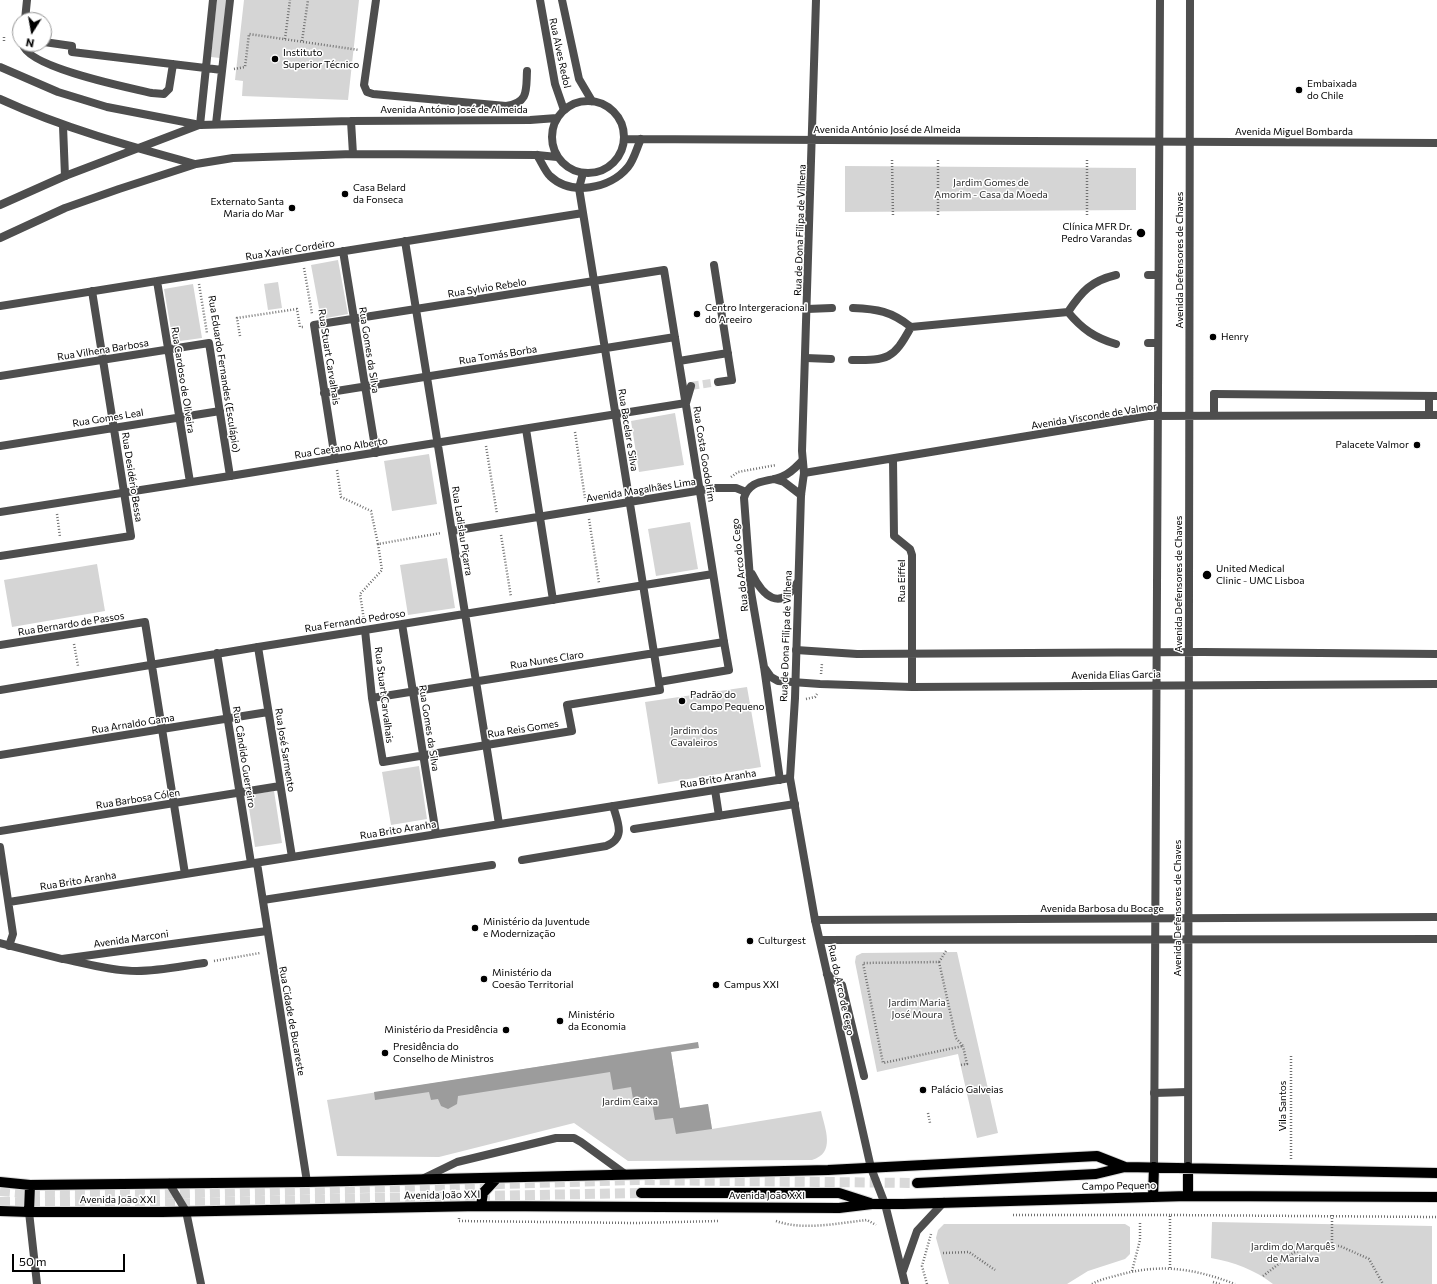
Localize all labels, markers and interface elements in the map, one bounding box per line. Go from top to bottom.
north arrow [12,12,52,52]
street label: Rua Alves Redol [547,17,573,89]
text: N [25,36,35,50]
place label: Instituto Superior Técnico [283,47,359,70]
marker: Instituto Superior Técnico [270,54,280,64]
place label: Embaixada do Chile [1307,78,1357,102]
marker: Embaixada do Chile [1294,85,1304,95]
street label: Avenida António José de Almeida [380,104,528,116]
street label: Avenida António José de Almeida [813,124,961,136]
street label: Avenida Miguel Bombarda [1235,126,1353,138]
street label: Rua de Dona Filipa de Vilhena [792,164,808,296]
park label: Jardim Gomes de Amorim - Casa da Moeda [934,177,1048,200]
place label: Casa Belard da Fonseca [353,182,406,206]
marker: Casa Belard da Fonseca [340,189,350,199]
street label: Avenida Defensores de Chaves [1174,192,1186,328]
place label: Externato Santa Maria do Mar [210,196,284,220]
marker: Externato Santa Maria do Mar [287,203,297,213]
place label: Clínica MFR Dr. Pedro Varandas [1061,221,1132,244]
marker: Clínica MFR Dr. Pedro Varandas [1135,227,1147,239]
street label: Rua Xavier Cordeiro [245,237,335,263]
street label: Rua Sylvio Rebelo [447,276,527,300]
street label: Rua Eduardo Fernandes (Esculápio) [206,295,242,453]
place label: Centro Intergeracional do Areeiro [705,302,807,326]
street label: Rua Gomes da Silva [356,306,382,394]
street label: Rua Stuart Carvalhais [315,308,343,406]
marker: Centro Intergeracional do Areeiro [692,309,702,319]
street label: Rua Cardoso de Oliveira [169,326,197,434]
place label: Henry [1221,331,1249,343]
marker: Henry [1208,332,1218,342]
street label: Rua Vilhena Barbosa [56,337,150,363]
street label: Rua Tomás Borba [458,343,538,367]
street label: Rua Bacelar e Silva [616,388,640,472]
street label: Avenida Visconde de Valmor [1030,400,1158,432]
street label: Rua Costa Goodolfim [691,405,717,503]
street label: Rua Gomes Leal [72,406,144,430]
street label: Rua Desidério Bessa [119,431,145,523]
street label: Rua Caetano Alberto [294,435,388,461]
place label: Palacete Valmor [1336,439,1409,451]
marker: Palacete Valmor [1412,440,1422,450]
street label: Avenida Magalhães Lima [585,475,697,505]
street label: Rua Ladislau Piçarra [449,485,475,577]
street label: Avenida Defensores de Chaves [1173,516,1185,652]
street label: Rua do Arco do Cego [729,518,751,612]
street label: Rua Eiffel [896,559,908,603]
place label: United Medical Clinic - UMC Lisboa [1216,563,1305,586]
marker: United Medical Clinic - UMC Lisboa [1201,569,1213,581]
street label: Rua de Dona Filipa de Vilhena [778,570,794,702]
street label: Rua Fernando Pedroso [304,607,406,635]
street label: Rua Bernardo de Passos [17,610,125,638]
street label: Rua Stuart Carvalhais [372,646,396,744]
street label: Rua Nunes Claro [509,648,585,672]
street label: Avenida Elias Garcia [1071,668,1161,682]
street label: Rua Gomes da Silva [416,684,442,772]
place label: Padrão do Campo Pequeno [690,689,764,712]
marker: Padrão do Campo Pequeno [677,696,687,706]
street label: Rua Cândido Guerreiro [230,705,258,809]
street label: Rua José Sarmento [272,707,298,793]
street label: Rua Arnaldo Gama [91,712,175,736]
street label: Rua Reis Gomes [487,717,559,741]
park label: Jardim dos Cavaleiros [670,725,718,748]
street label: Rua Brito Aranha [679,767,757,791]
street label: Rua Barbosa Cólen [95,786,181,812]
street label: Rua Brito Aranha [359,818,437,842]
street label: Avenida Defensores de Chaves [1172,840,1184,976]
street label: Rua Brito Aranha [39,869,117,893]
street label: Avenida Barbosa du Bocage [1040,903,1164,915]
place label: Ministério da Juventude e Modernização [483,916,590,940]
marker: Ministério da Juventude e Modernização [470,923,480,933]
street label: Avenida Marconi [93,928,169,950]
place label: Culturgest [758,935,806,947]
marker: Culturgest [745,936,755,946]
street label: Rua do Arco de Cego [825,943,857,1037]
street label: Rua Cidade de Bucareste [276,965,308,1077]
place label: Ministério da Coesão Territorial [492,967,574,990]
marker: Ministério da Coesão Territorial [479,974,489,984]
place label: Campus XXI [724,979,779,991]
marker: Campus XXI [711,980,721,990]
park label: Jardim Maria José Moura [888,997,946,1020]
place label: Ministério da Economia [568,1009,626,1032]
marker: Ministério da Economia [555,1016,565,1026]
place label: Ministério da Presidência [384,1024,498,1036]
marker: Ministério da Presidência [501,1025,511,1035]
place label: Presidência do Conselho de Ministros [393,1041,494,1064]
marker: Presidência do Conselho de Ministros [380,1048,390,1058]
street label: Vila Santos [1277,1081,1289,1131]
place label: Palácio Galveias [931,1084,1003,1096]
marker: Palácio Galveias [918,1085,928,1095]
park label: Jardim Caixa [602,1096,658,1108]
street label: Campo Pequeno [1082,1179,1156,1193]
street label: Avenida João XXI [404,1188,480,1202]
street label: Avenida João XXI [729,1190,805,1202]
street label: Avenida João XXI [80,1194,156,1206]
park label: Jardim do Marquês de Marialva [1251,1241,1335,1264]
scale bar [14,1246,127,1272]
text: 50 m [19,1254,47,1268]

